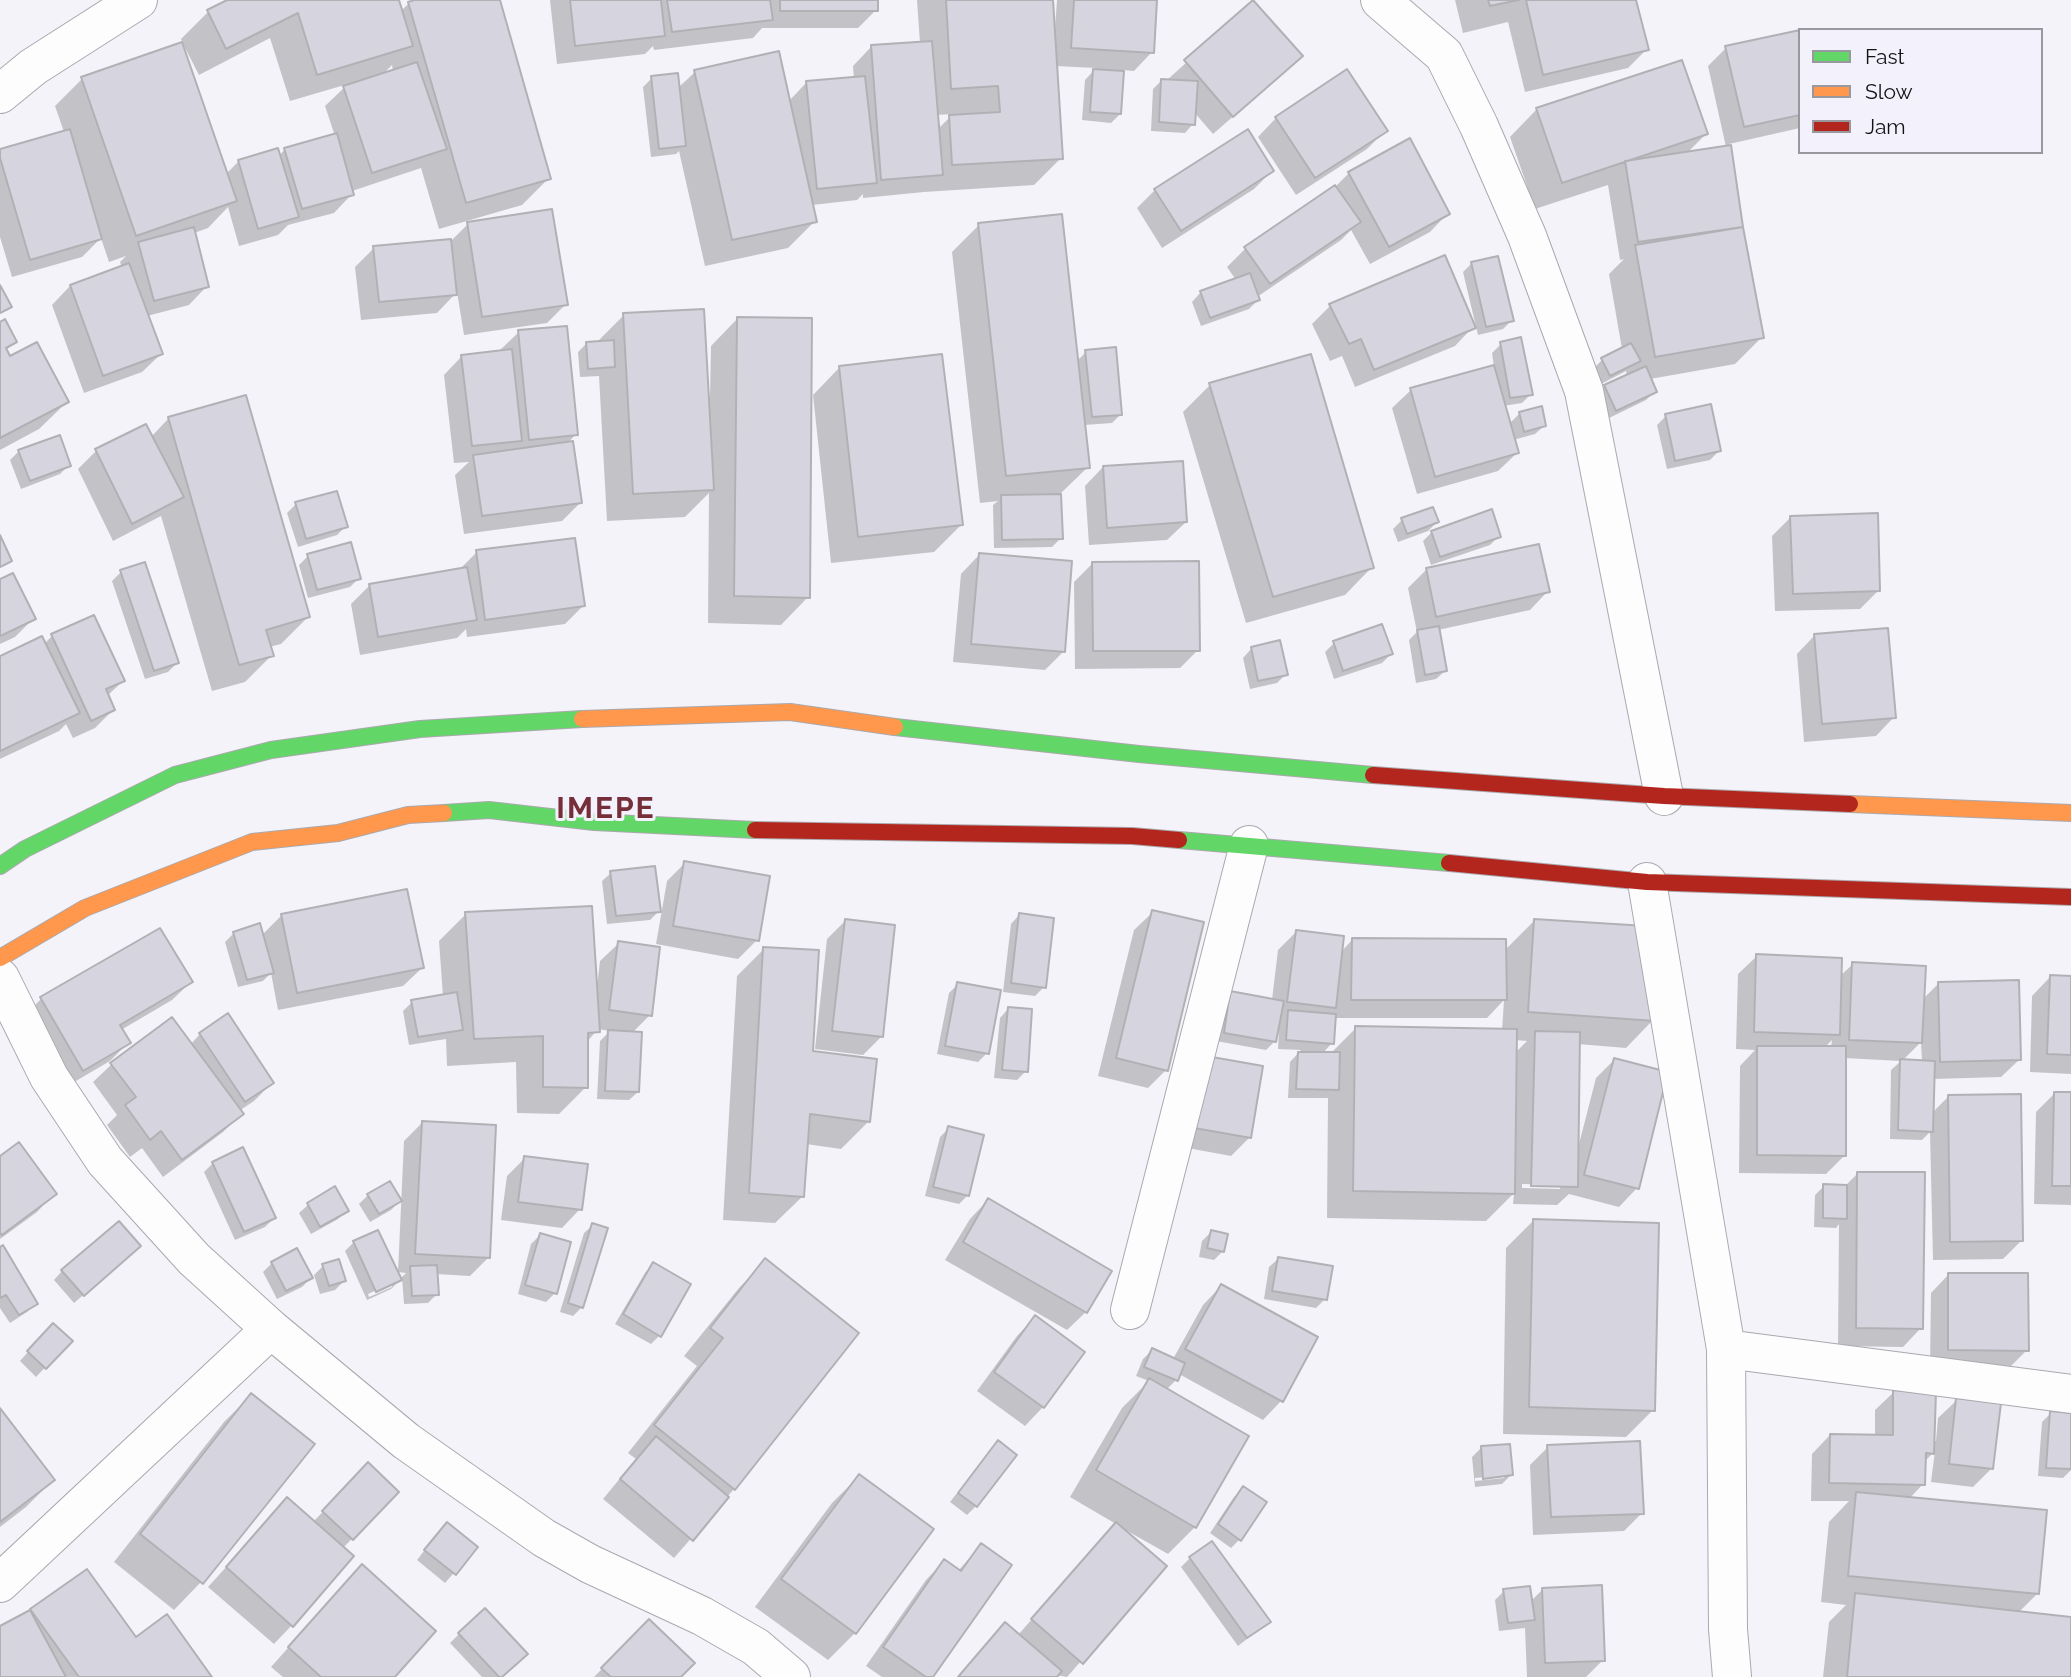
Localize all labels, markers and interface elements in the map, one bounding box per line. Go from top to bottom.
legend [1798,28,2043,154]
text: Fast [1865,44,1905,69]
text: Slow [1865,79,1913,104]
text: Jam [1865,114,1906,139]
district label: IMEPE [557,791,655,827]

